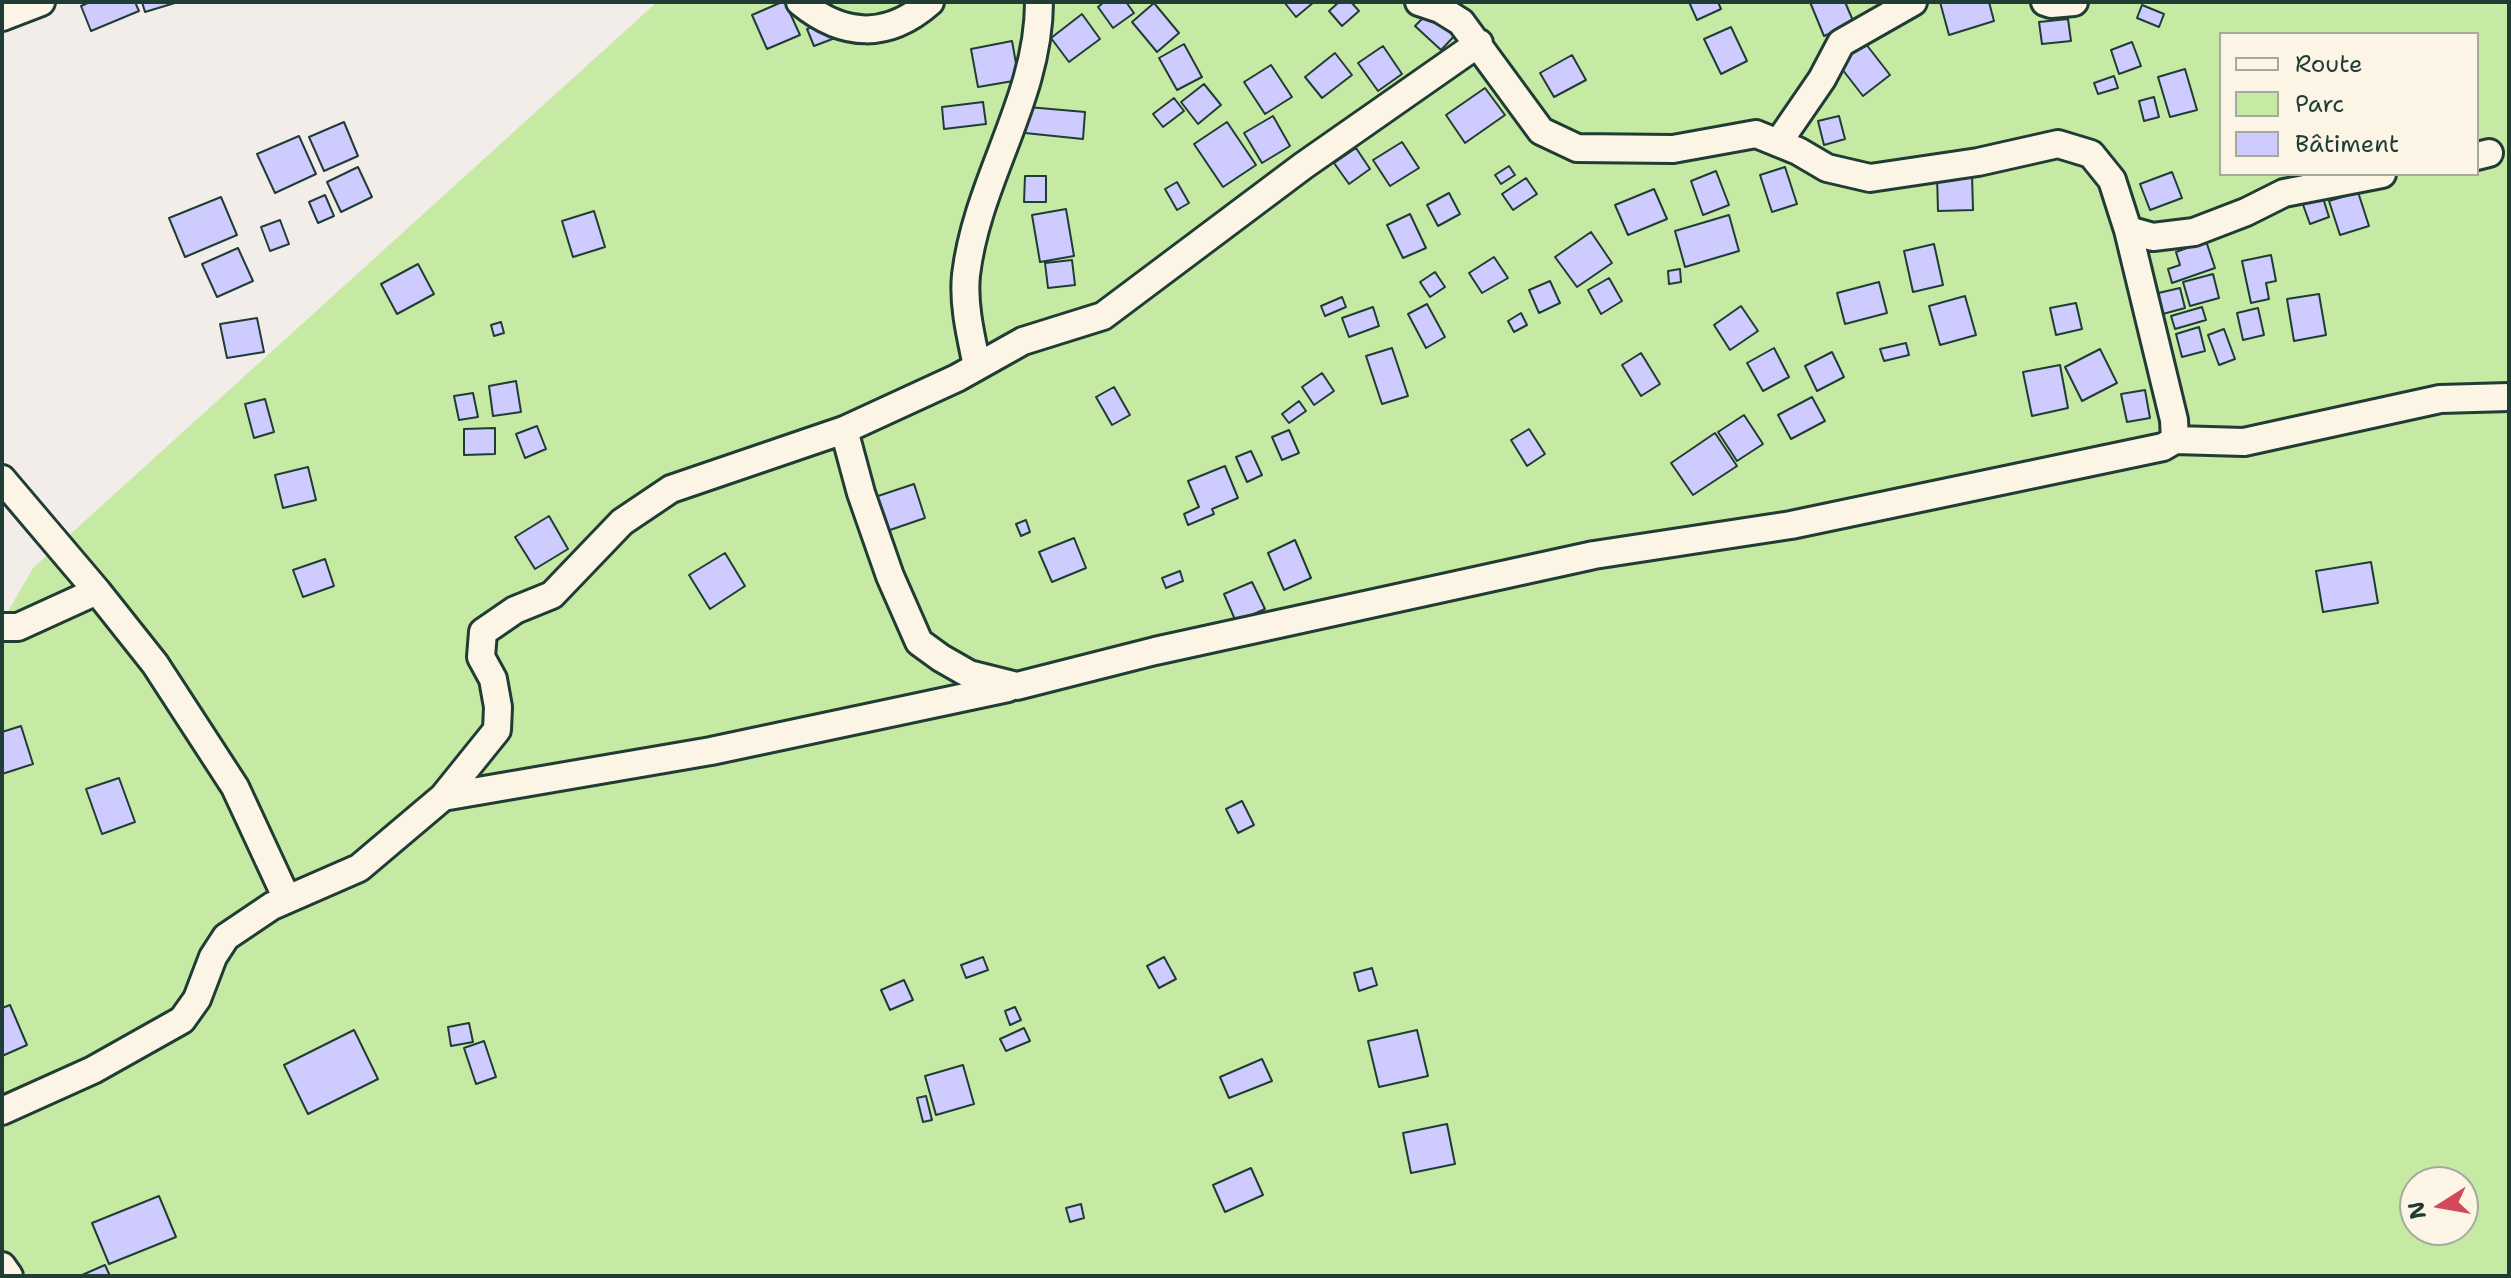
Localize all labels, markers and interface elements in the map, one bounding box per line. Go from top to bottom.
legend [2219,32,2479,176]
text: Route [2295,48,2363,80]
text: Parc [2295,88,2344,120]
text: Bâtiment [2295,128,2399,160]
north arrow [2399,1166,2479,1246]
text: N [2401,1199,2433,1222]

